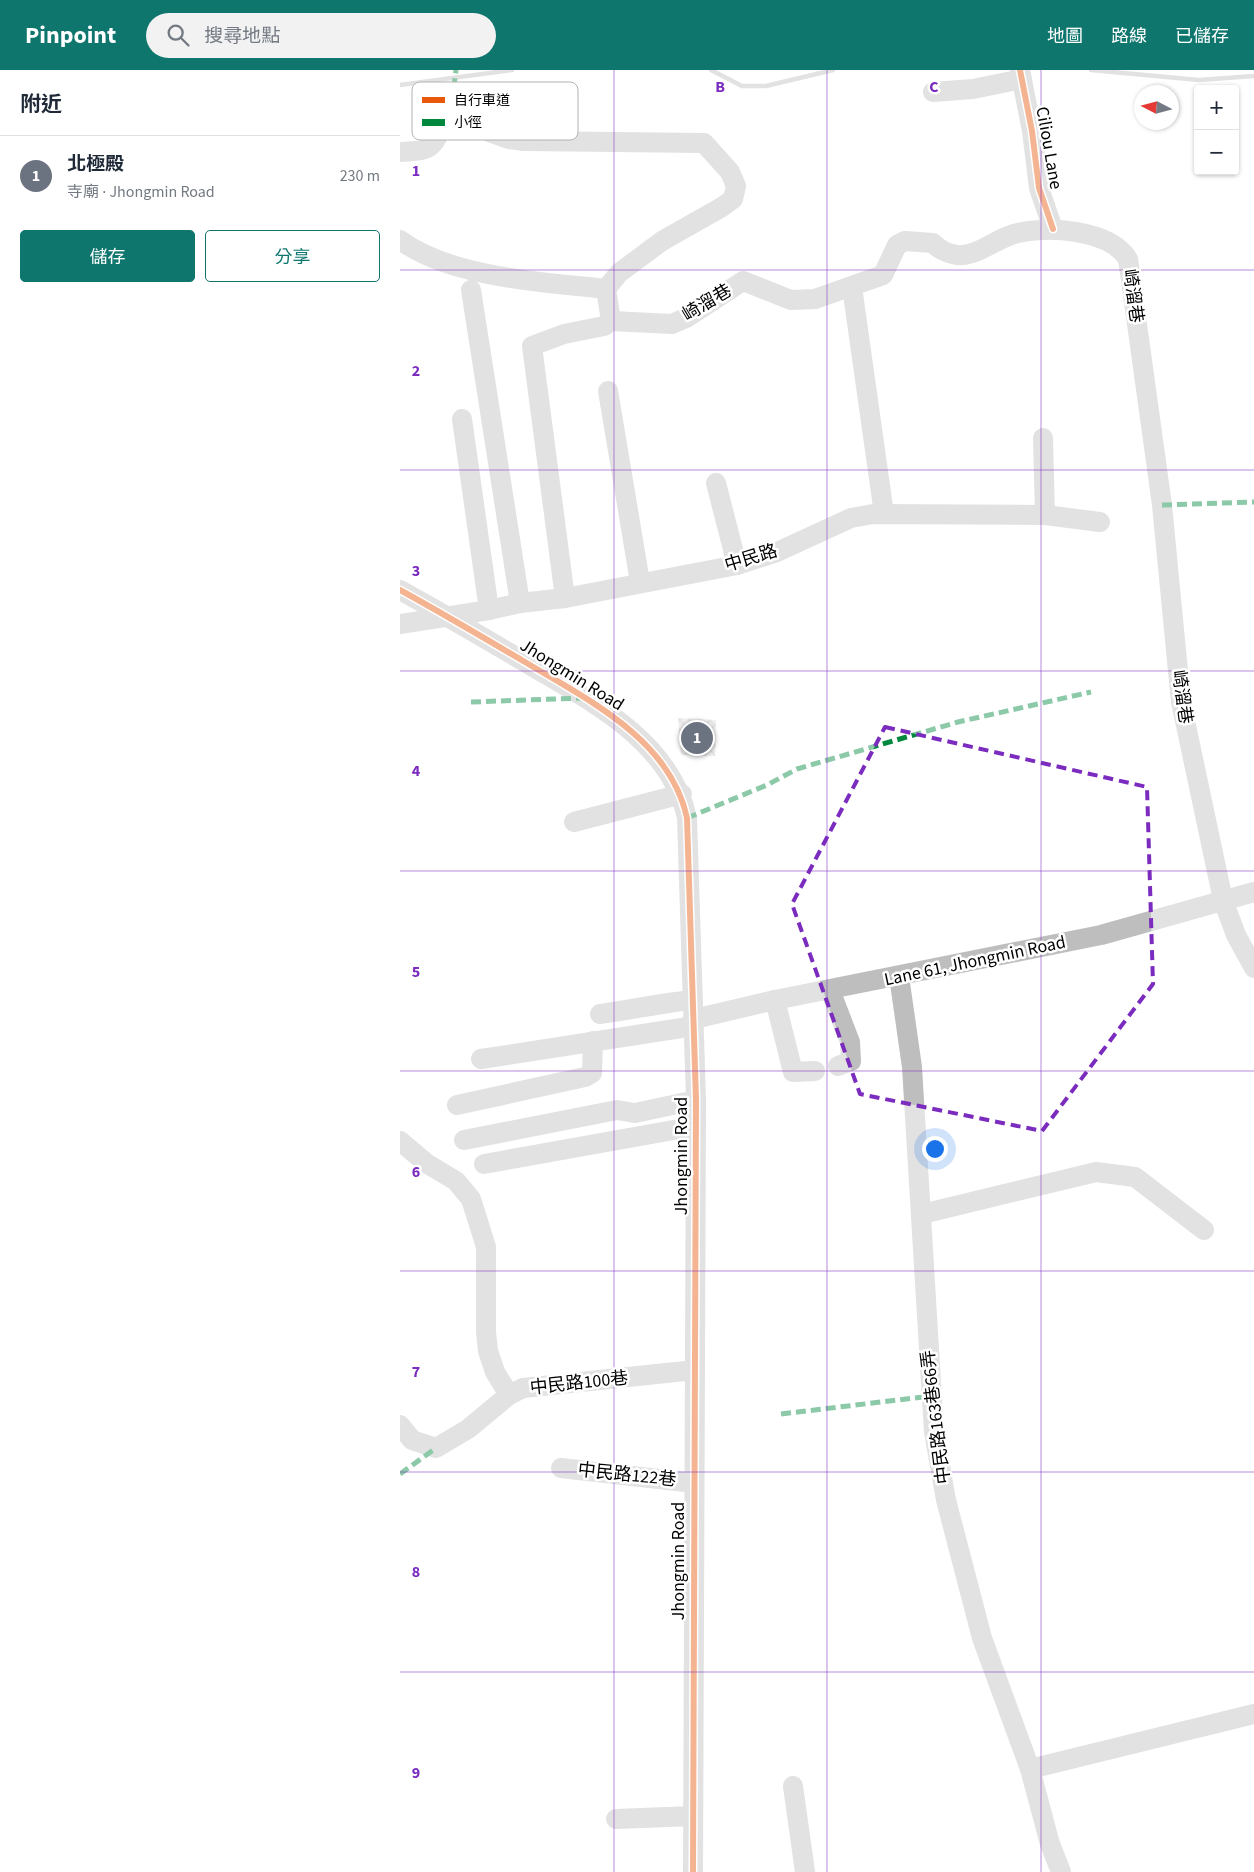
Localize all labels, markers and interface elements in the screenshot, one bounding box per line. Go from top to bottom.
search box [146,13,496,58]
text: Pinpoint [25,18,116,53]
icon: search [164,21,192,49]
text: 搜尋地點 [204,23,280,50]
text: 地圖 [1047,24,1083,49]
text: 路線 [1111,24,1147,49]
text: 已儲存 [1175,24,1229,49]
text: B [715,76,725,98]
text: C [929,76,939,98]
legend [412,82,578,140]
north arrow [1134,85,1179,130]
map controls [1194,85,1239,175]
button: + [1194,85,1239,130]
text: 附近 [20,89,62,119]
text: 自行車道 [454,91,510,111]
street label: Ciliou Lane [1029,105,1069,191]
text: 小徑 [454,113,482,133]
button: − [1194,130,1239,175]
text: 北極殿 [67,151,124,178]
text: 1 [412,160,420,182]
text: 1 [32,165,40,187]
text: 230 m [340,165,380,187]
text: 寺廟 · Jhongmin Road [67,181,215,203]
button: 儲存 [20,230,195,282]
button: 分享 [205,230,380,282]
street label: 崎溜巷 [1117,268,1149,324]
street label: 崎溜巷 [677,278,737,328]
text: 2 [412,360,420,382]
street label: 中民路 [722,538,780,578]
text: 3 [412,560,420,582]
street label: Jhongmin Road [515,633,629,717]
street label: 崎溜巷 [1166,669,1198,725]
pin: 1 [681,719,713,757]
text: 4 [412,760,421,782]
street label: Lane 61, Jhongmin Road [882,930,1068,992]
text: 5 [412,961,420,983]
street label: Jhongmin Road [669,1097,694,1215]
your location [922,1136,948,1162]
text: 6 [412,1161,420,1183]
street label: 中民路163巷66弄 [915,1349,957,1485]
text: 7 [412,1361,420,1383]
street label: 中民路100巷 [529,1365,629,1401]
street label: 中民路122巷 [577,1457,677,1493]
street label: Jhongmin Road [666,1502,691,1620]
text: 8 [412,1561,420,1583]
text: 9 [412,1762,420,1784]

